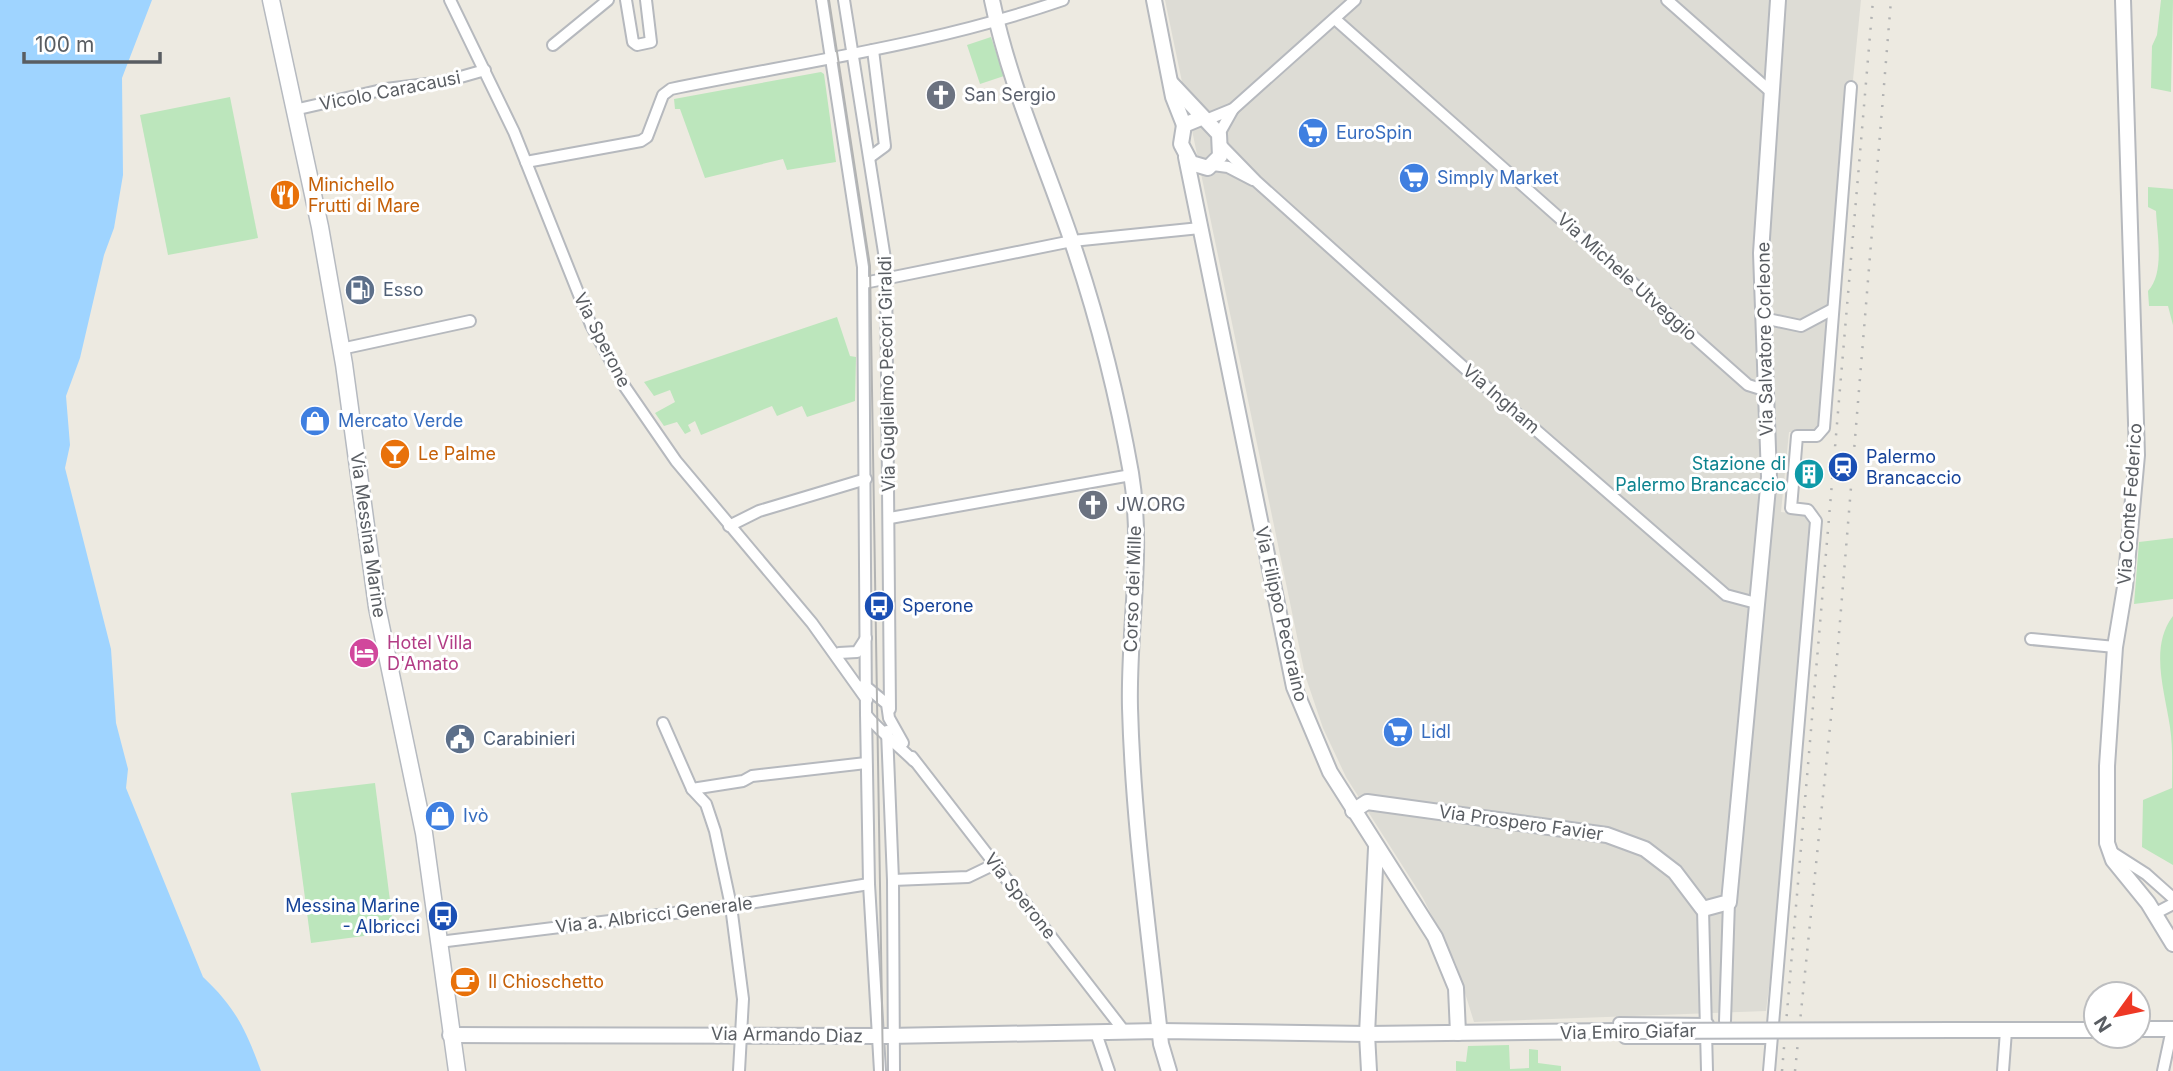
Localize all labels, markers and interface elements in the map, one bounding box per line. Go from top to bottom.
scale bar [24,21,161,65]
text: 100 m [35,32,94,57]
street label: Vicolo Caracausi [318,67,462,114]
church icon: San Sergio [924,78,958,112]
place label: San Sergio [964,84,1056,105]
supermarket icon: EuroSpin [1296,116,1330,150]
place label: EuroSpin [1336,122,1412,143]
supermarket icon: Simply Market [1397,161,1431,195]
place label: Simply Market [1437,167,1559,188]
place label: Minichello Frutti di Mare [308,174,420,216]
restaurant icon: Minichello Frutti di Mare [268,178,302,212]
street label: Via Michele Utveggio [1553,208,1702,345]
street label: Via Salvatore Corleone [1752,242,1777,436]
street label: Via Guglielmo Pecori Giraldi [874,256,899,492]
fuel station icon: Esso [343,273,377,307]
place label: Esso [383,279,424,300]
street label: Via Sperone [570,289,635,391]
street label: Via Ingham [1459,360,1544,438]
shop icon: Mercato Verde [298,404,332,438]
place label: Mercato Verde [338,410,463,431]
street label: Via Conte Federico [2113,422,2146,586]
bar icon: Le Palme [378,437,412,471]
place label: Le Palme [418,443,496,464]
place label: Palermo Brancaccio [1866,446,1962,488]
station icon: Palermo Brancaccio [1826,450,1860,484]
street label: Via Messina Marine [346,451,390,619]
place label: Stazione di Palermo Brancaccio [1615,453,1786,495]
building icon: Stazione di Palermo Brancaccio [1792,457,1826,491]
church icon: JW.ORG [1076,488,1110,522]
place label: JW.ORG [1116,494,1185,515]
street label: Via Filippo Pecoraino [1251,524,1312,704]
street label: Corso dei Mille [1120,525,1145,653]
bus stop icon: Sperone [862,589,896,623]
place label: Sperone [902,595,973,616]
place label: Hotel Villa D'Amato [387,632,472,674]
hotel icon: Hotel Villa D'Amato [347,636,381,670]
supermarket icon: Lidl [1381,715,1415,749]
place label: Lidl [1421,721,1451,742]
public building icon: Carabinieri [443,722,477,756]
place label: Carabinieri [483,728,575,749]
shop icon: Ivò [423,799,457,833]
street label: Via Prospero Favier [1437,801,1605,844]
place label: Ivò [463,805,488,826]
street label: Via Sperone [980,848,1061,943]
street label: Via a. Albricci Generale [554,892,754,937]
place label: Messina Marine - Albricci [285,895,420,937]
bus stop icon: Messina Marine - Albricci [426,899,460,933]
cafe icon: Il Chioschetto [448,965,482,999]
place label: Il Chioschetto [488,971,604,992]
north arrow [2082,980,2152,1050]
text: N [2090,1012,2117,1036]
street label: Via Emiro Giafar [1560,1020,1697,1043]
street label: Via Armando Diaz [711,1023,863,1046]

